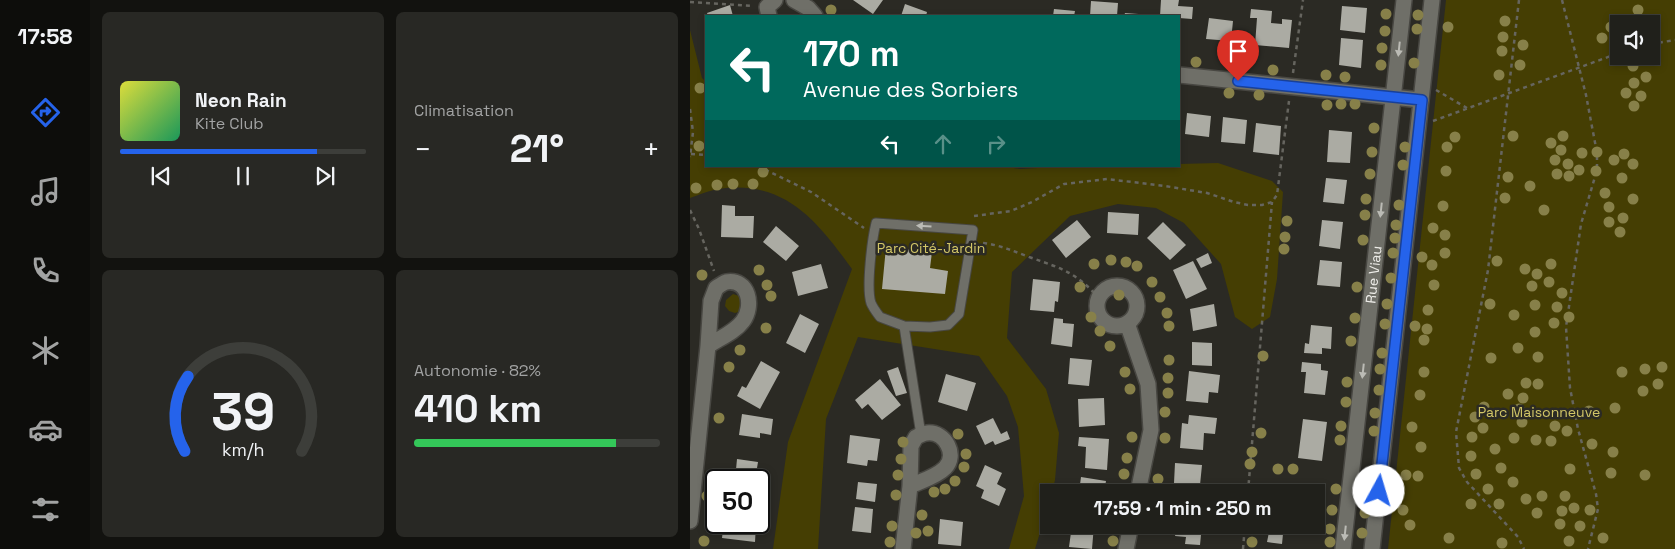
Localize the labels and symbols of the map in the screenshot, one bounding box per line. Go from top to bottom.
pin [1217,30,1259,81]
one-way arrow [1395,41,1403,57]
one-way arrow [1377,202,1385,218]
one-way arrow [916,222,932,230]
park label: Parc Cité-Jardin [877,239,985,257]
street label: Rue Viau [1361,245,1386,304]
one-way arrow [1359,364,1367,380]
park label: Parc Maisonneuve [1478,403,1600,421]
position arrow [1352,464,1404,516]
speed limit sign: 50 [705,469,770,534]
one-way arrow [1341,525,1349,541]

